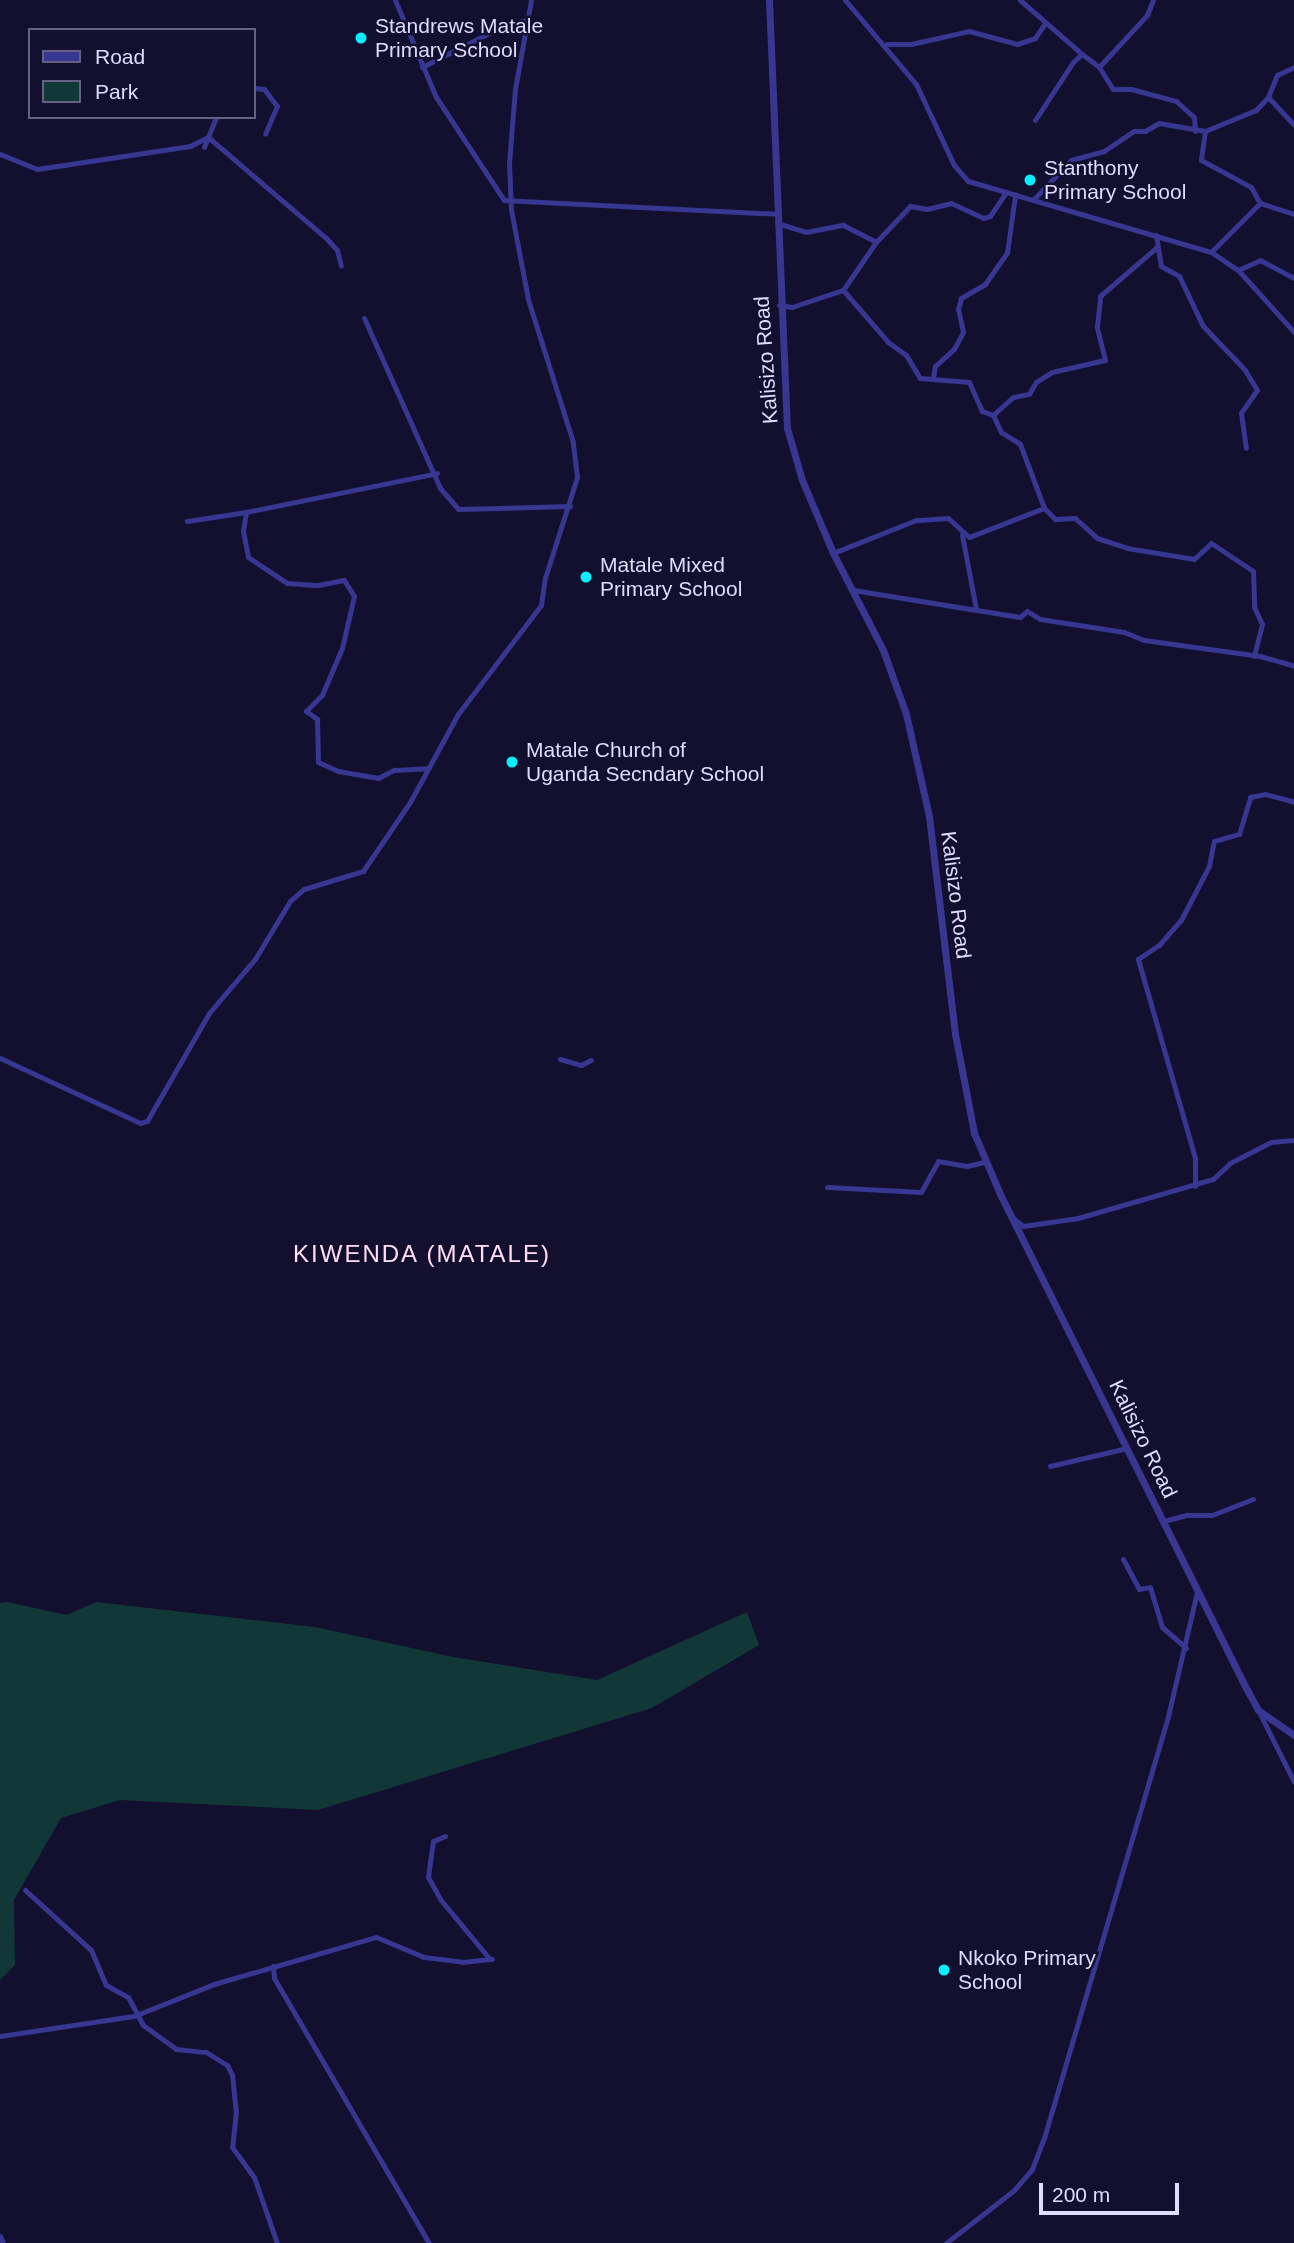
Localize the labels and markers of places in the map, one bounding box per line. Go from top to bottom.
place label: Standrews Matale Primary School [375,13,543,63]
marker: Standrews Matale Primary School [353,30,369,46]
place label: Stanthony Primary School [1044,155,1186,205]
marker: Stanthony Primary School [1022,172,1038,188]
place label: Matale Mixed Primary School [600,552,742,602]
marker: Matale Mixed Primary School [578,569,594,585]
place label: Matale Church of Uganda Secndary School [526,737,764,787]
marker: Matale Church of Uganda Secndary School [504,754,520,770]
place label: Nkoko Primary School [958,1945,1096,1995]
marker: Nkoko Primary School [936,1962,952,1978]

